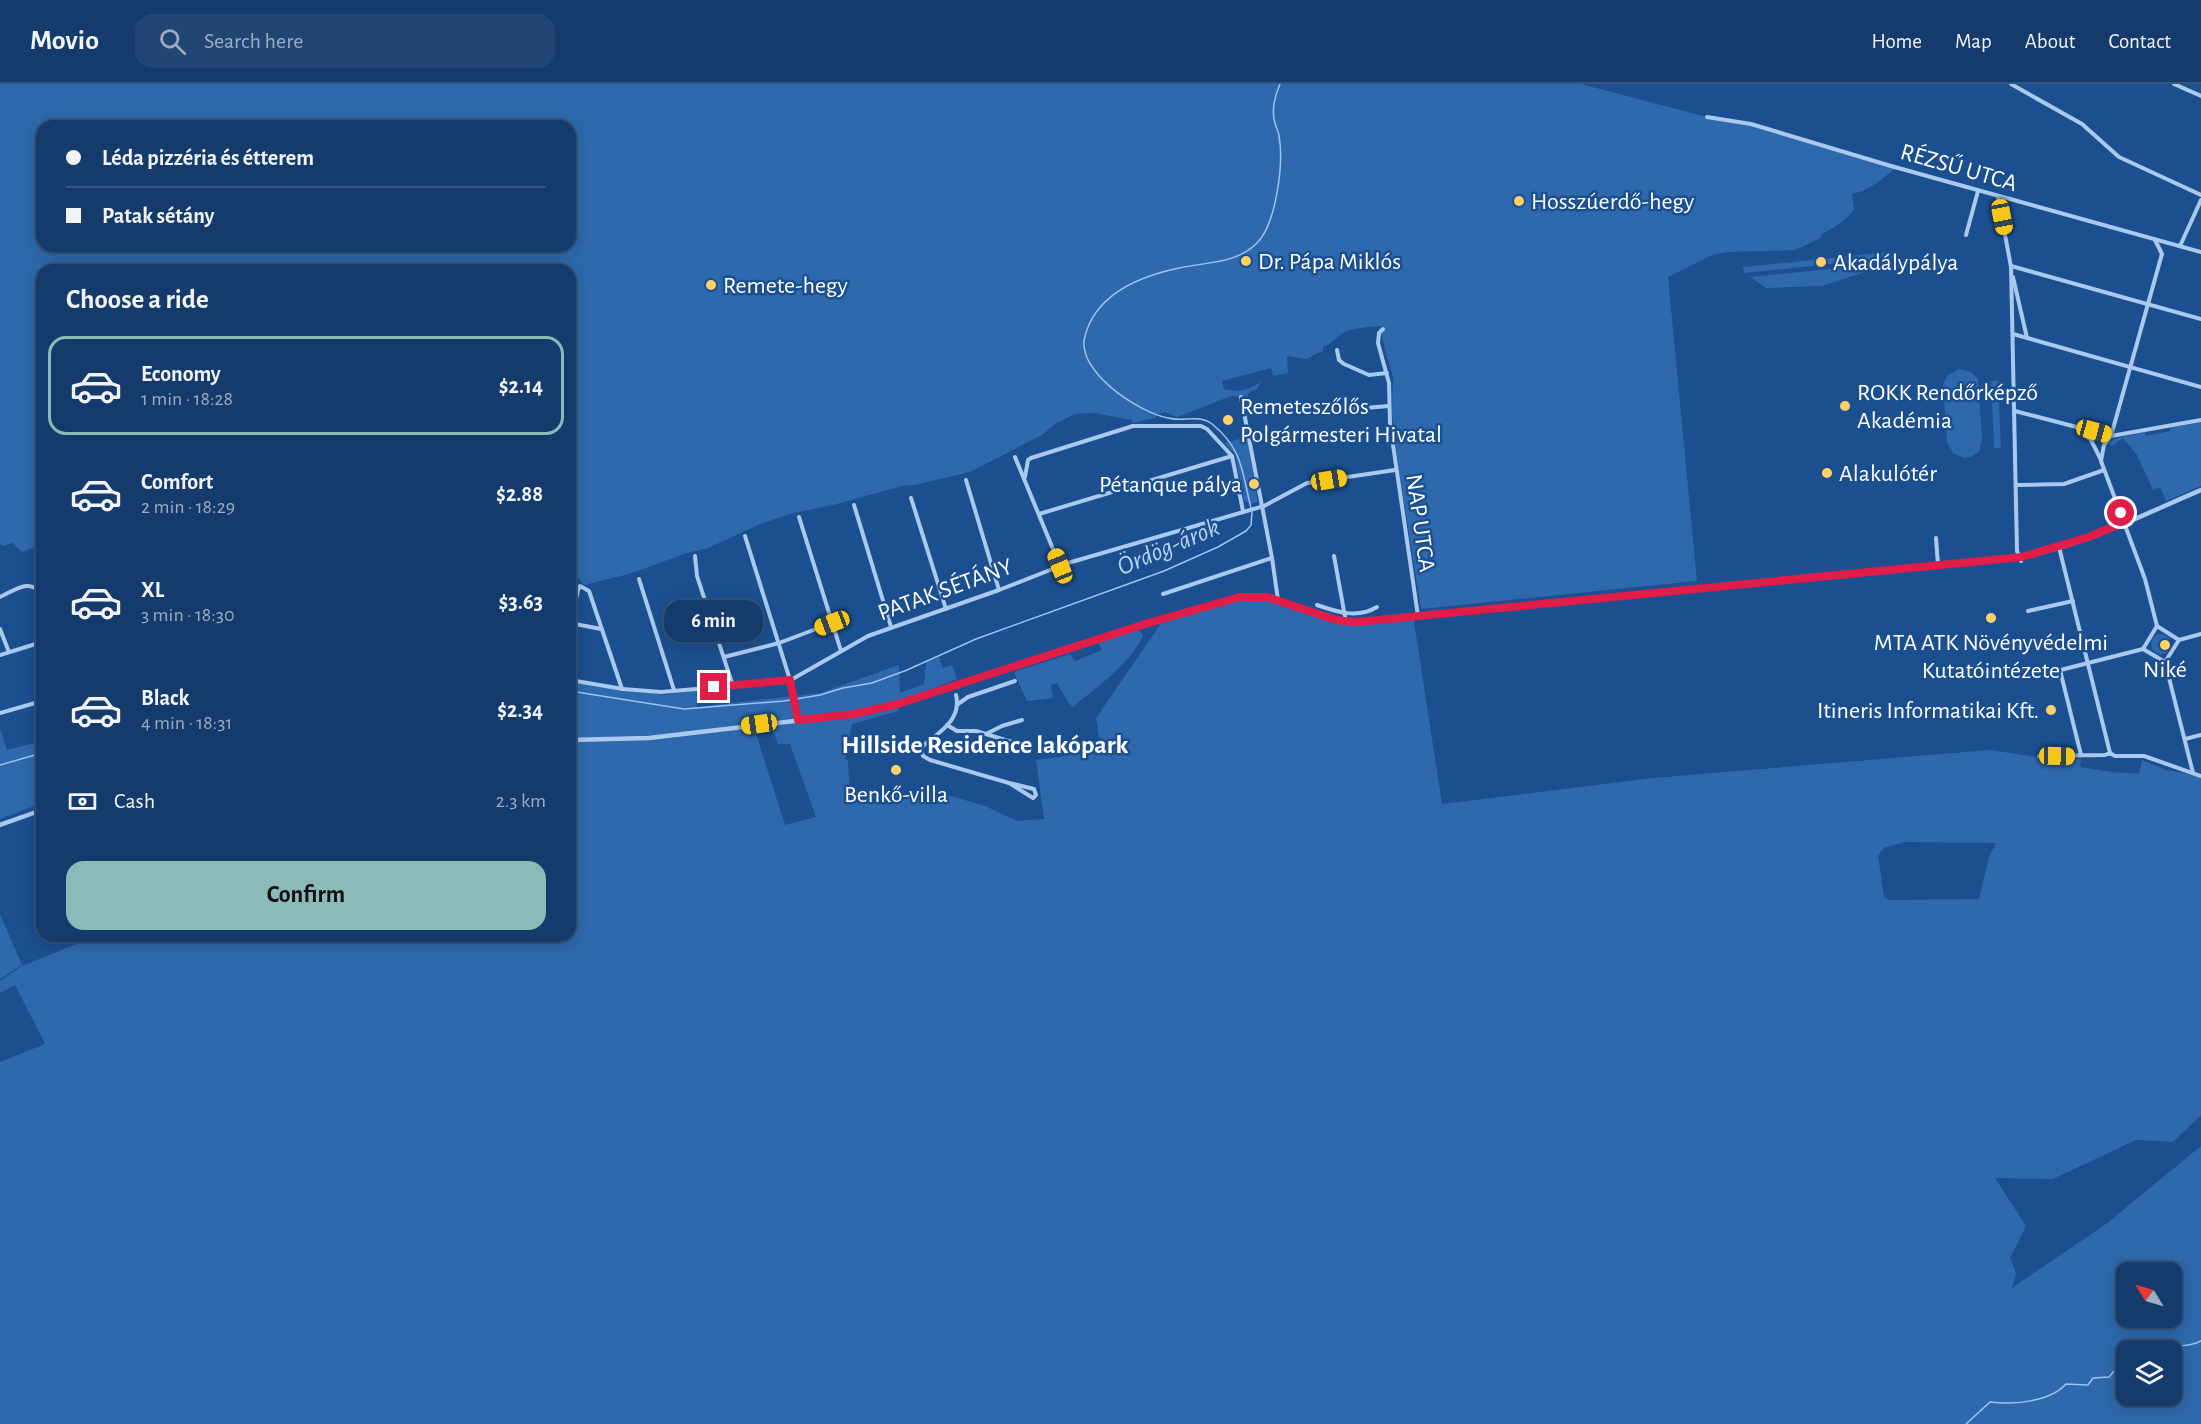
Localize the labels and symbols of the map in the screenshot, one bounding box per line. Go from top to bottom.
street label: RÉZSŰ UTCA [1898,138,2020,196]
place label: Hosszúerdő-hegy [1531,190,1694,214]
marker: Hosszúerdő-hegy [1512,194,1526,208]
car [1990,198,2014,236]
place label: Dr. Pápa Miklós [1258,250,1401,274]
place label: Akadálypálya [1833,251,1958,275]
marker: Dr. Pápa Miklós [1239,254,1253,268]
marker: Akadálypálya [1814,255,1828,269]
place label: Remete-hegy [723,274,848,298]
marker: Remete-hegy [704,278,718,292]
place label: ROKK Rendőrképző Akadémia [1857,381,2038,433]
place label: Remeteszőlős Polgármesteri Hivatal [1240,395,1442,447]
marker: ROKK Rendőrképző Akadémia [1838,399,1852,413]
marker: Remeteszőlős Polgármesteri Hivatal [1221,413,1235,427]
car [2074,418,2114,444]
place label: Alakulótér [1839,462,1937,486]
marker: Alakulótér [1820,466,1834,480]
car [1310,468,1348,492]
place label: Pétanque pálya [1099,473,1242,497]
street label: NAP UTCA [1401,473,1439,574]
marker: Pétanque pálya [1247,477,1261,491]
route start [2107,499,2134,526]
water label: Ördög-árok [1113,513,1223,580]
car [1045,546,1075,586]
street label: PATAK SÉTÁNY [874,552,1016,625]
callout: 6 min [664,600,764,642]
car [812,608,852,638]
marker: MTA ATK Növényvédelmi Kutatóintézete [1984,611,1998,625]
place label: MTA ATK Növényvédelmi Kutatóintézete [1874,631,2108,683]
marker: Niké [2158,638,2172,652]
place label: Niké [2143,658,2187,682]
route end [700,673,727,700]
place label: Itineris Informatikai Kft. [1817,699,2039,723]
marker: Itineris Informatikai Kft. [2044,703,2058,717]
car [740,713,778,735]
district label: Hillside Residence lakópark [842,732,1129,758]
car [2039,747,2075,765]
marker: Benkő-villa [889,763,903,777]
place label: Benkő-villa [844,783,948,807]
north arrow [2116,1262,2182,1328]

